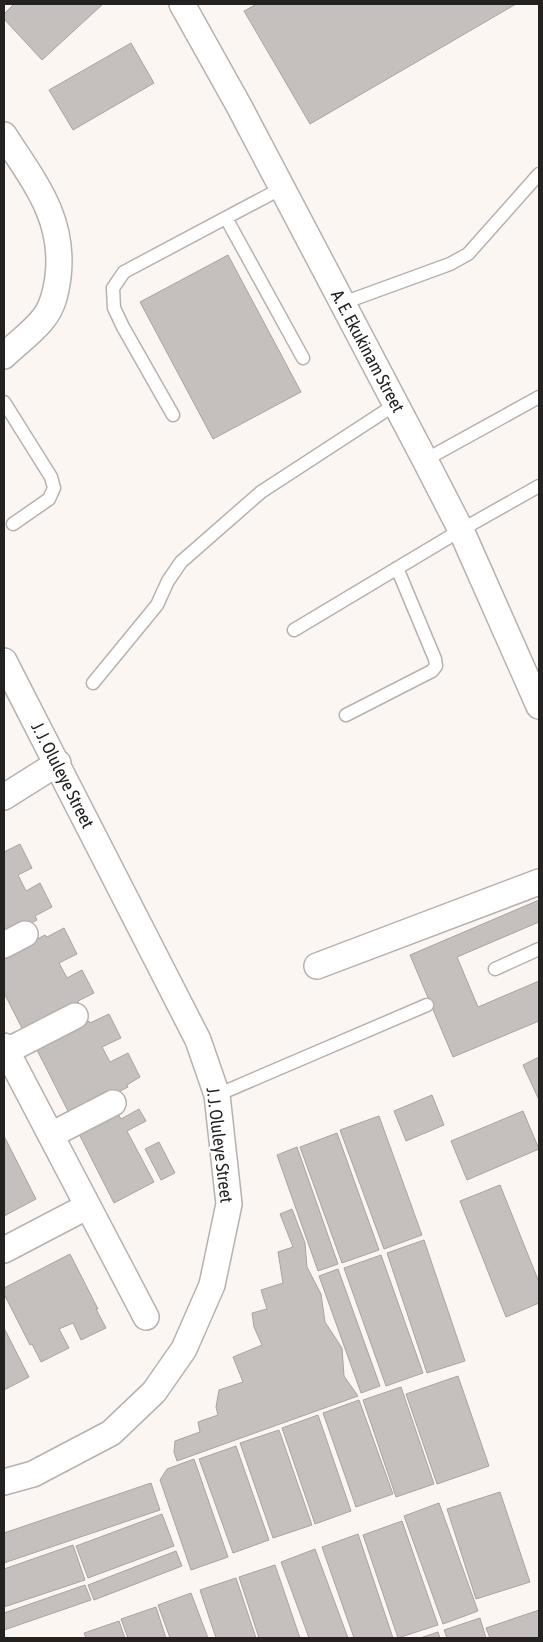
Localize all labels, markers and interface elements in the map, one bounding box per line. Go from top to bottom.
street label: A. E. Ekukinam Street [327,286,409,416]
street label: J. J. Oluleye Street [27,719,99,831]
street label: J. J. Oluleye Street [203,1086,237,1204]

